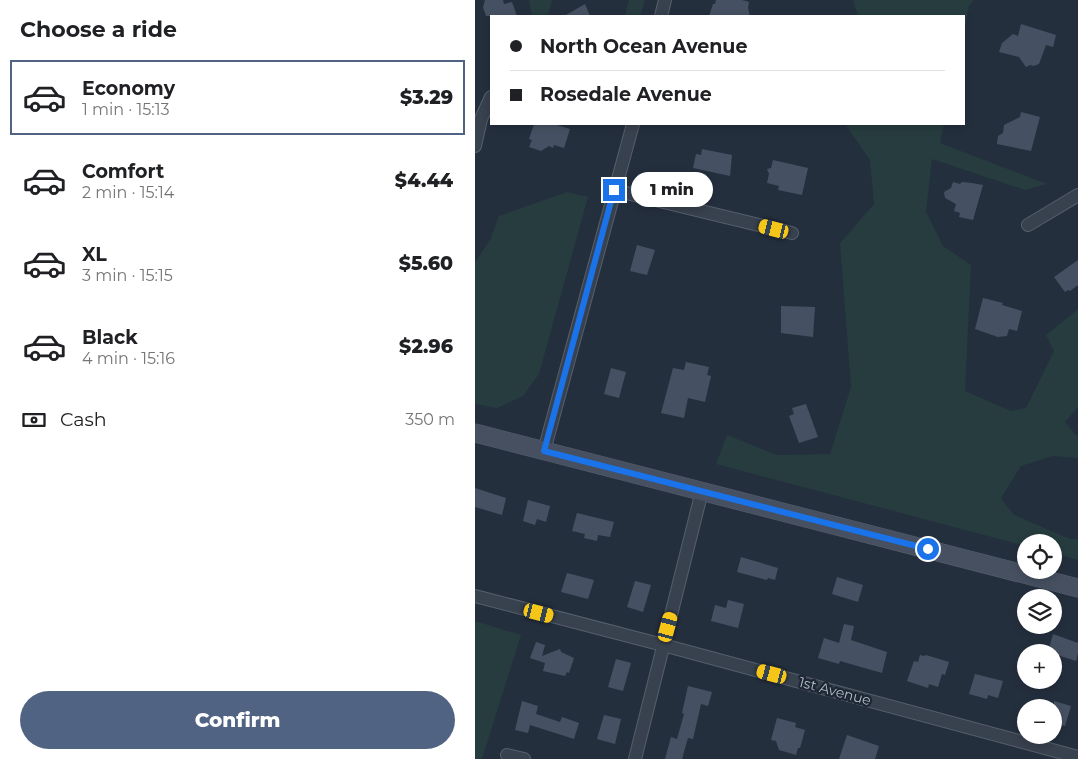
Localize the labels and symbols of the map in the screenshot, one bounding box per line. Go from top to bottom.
callout: 1 min [631,172,714,208]
route end [603,179,625,201]
car [757,218,790,240]
route start [917,538,939,560]
car [522,602,555,624]
car [656,611,679,643]
car [755,663,788,685]
street label: 1st Avenue [797,673,873,709]

